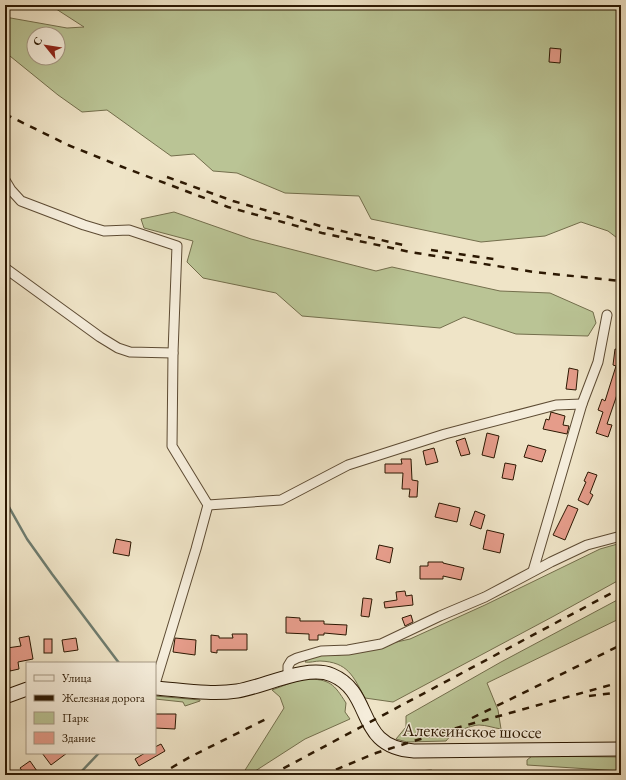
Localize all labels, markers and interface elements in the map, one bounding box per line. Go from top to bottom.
north arrow [26,26,66,66]
text: С [29,34,45,48]
legend [26,662,156,754]
text: Улица [61,670,92,686]
text: Железная дорога [61,690,145,706]
text: Парк [62,710,89,726]
street label: Алексинское шоссе [401,718,542,743]
text: Здание [62,730,96,746]

